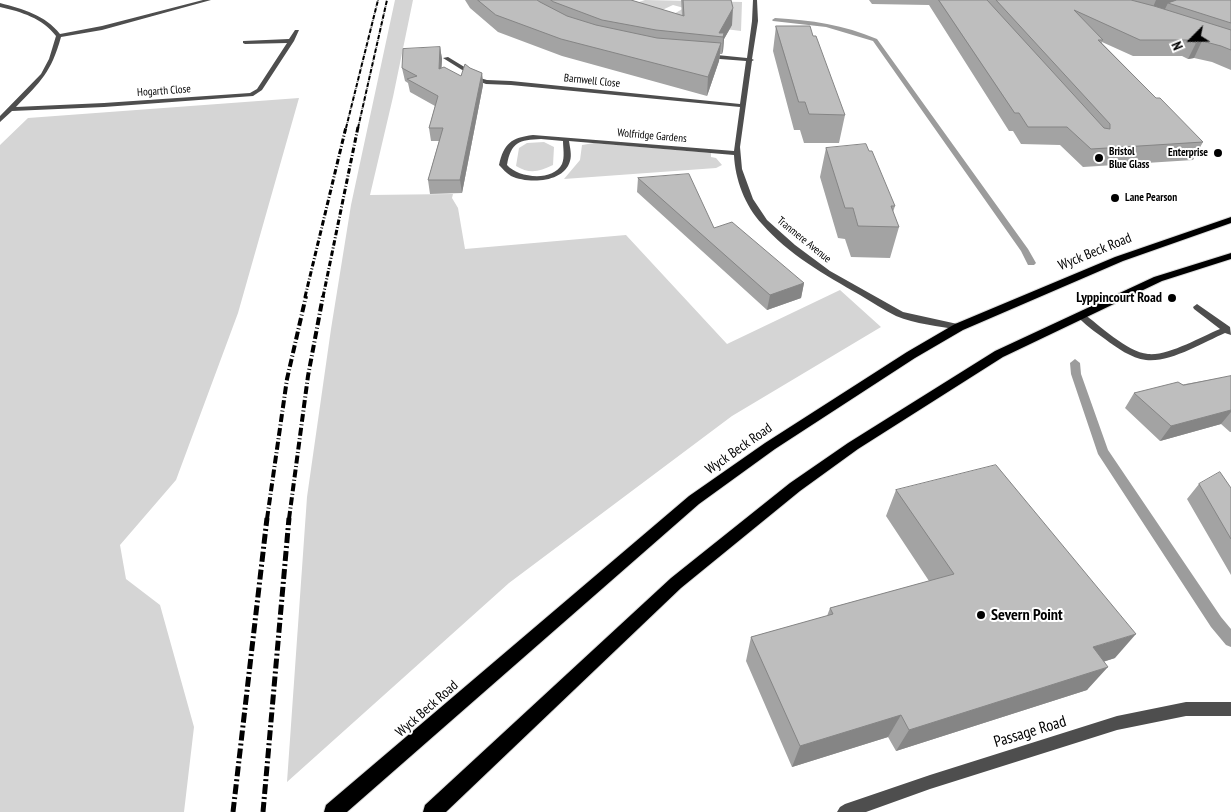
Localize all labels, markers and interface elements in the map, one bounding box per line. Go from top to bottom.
north arrow [1166,15,1216,65]
text: N [1167,39,1187,53]
street label: Barnwell Close [563,71,621,91]
street label: Hogarth Close [137,83,191,99]
street label: Wolfridge Gardens [617,126,687,146]
place label: Bristol Blue Glass [1109,145,1149,171]
place label: Enterprise [1168,146,1208,160]
marker: Enterprise [1212,147,1224,159]
marker: Bristol Blue Glass [1093,152,1105,164]
place label: Lane Pearson [1125,191,1177,205]
marker: Lane Pearson [1109,192,1121,204]
street label: Tranmere Avenue [774,214,834,266]
street label: Wyck Beck Road [1056,230,1134,274]
place label: Lyppincourt Road [1076,290,1162,306]
marker: Lyppincourt Road [1166,292,1178,304]
street label: Wyck Beck Road [702,420,776,478]
place label: Severn Point [991,605,1063,625]
marker: Severn Point [975,609,987,621]
street label: Wyck Beck Road [392,677,462,741]
street label: Passage Road [992,712,1068,752]

